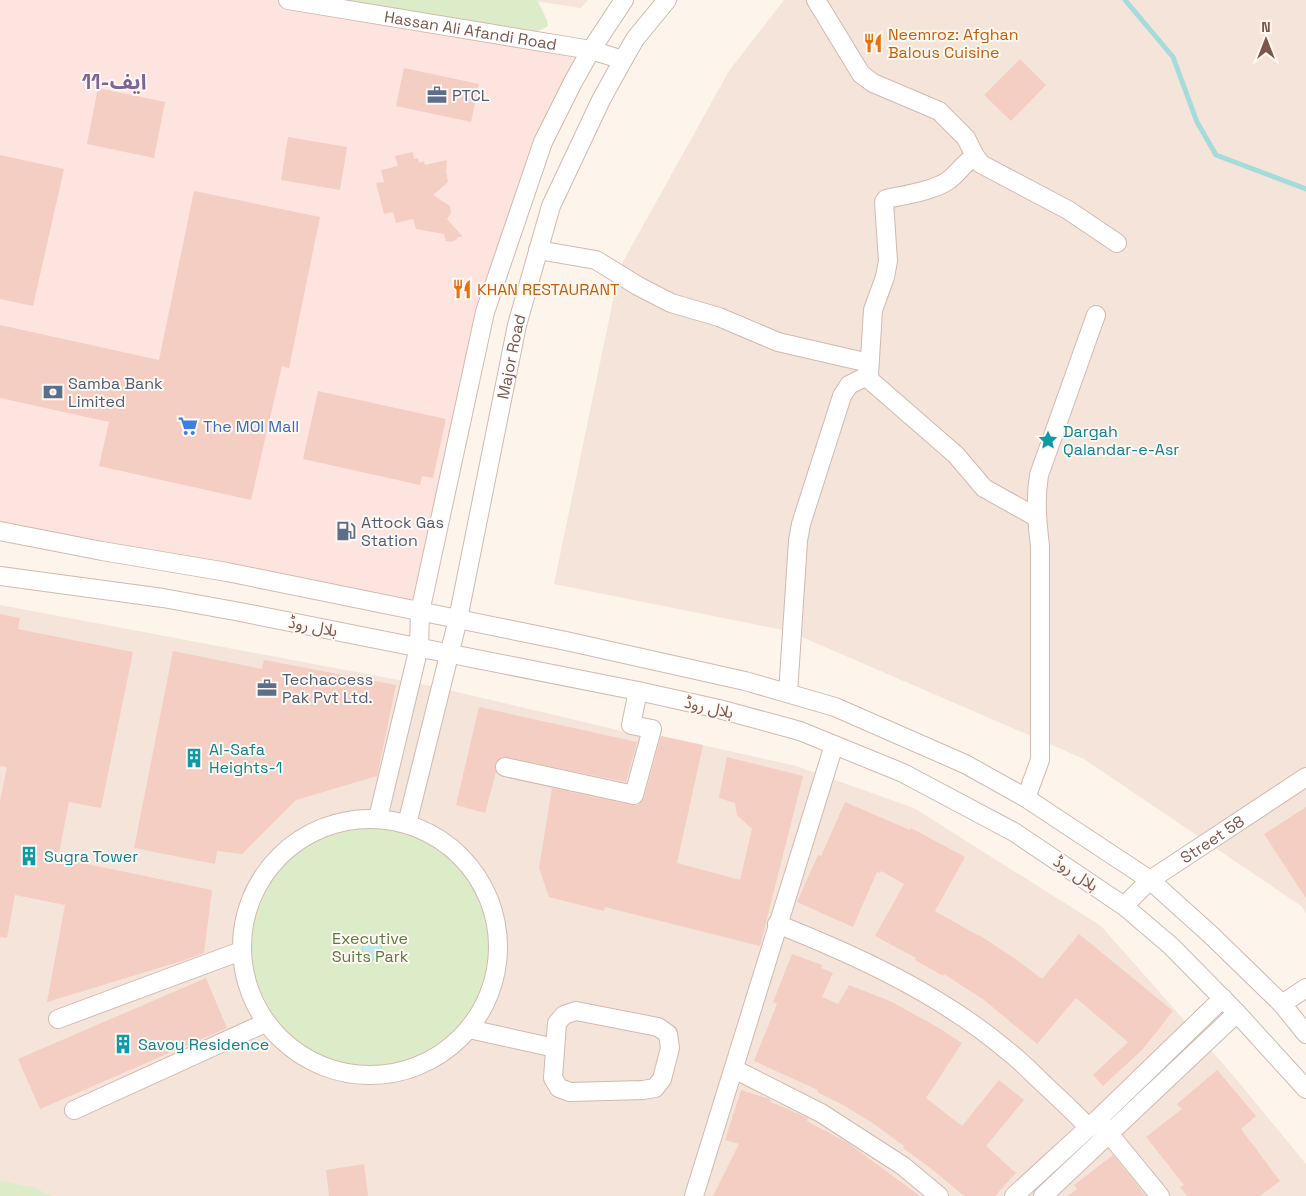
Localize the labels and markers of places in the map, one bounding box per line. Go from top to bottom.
place label: Neemroz: Afghan Balous Cuisine [888,24,1019,63]
restaurant icon: Neemroz: Afghan Balous Cuisine [862,32,884,54]
office icon: PTCL [426,84,448,106]
place label: PTCL [452,85,490,106]
restaurant icon: KHAN RESTAURANT [451,278,473,300]
place label: KHAN RESTAURANT [477,279,619,300]
place label: Samba Bank Limited [68,373,163,412]
bank icon: Samba Bank Limited [42,381,64,403]
supermarket icon: The MOI Mall [177,415,199,437]
place label: The MOI Mall [203,416,299,437]
place label: Dargah Qalandar-e-Asr [1063,421,1179,460]
place icon: Dargah Qalandar-e-Asr [1037,429,1059,451]
place label: Attock Gas Station [361,512,444,551]
fuel station icon: Attock Gas Station [335,520,357,542]
place label: Techaccess Pak Pvt Ltd. [282,669,373,708]
office icon: Techaccess Pak Pvt Ltd. [256,677,278,699]
place label: Al-Safa Heights-1 [209,739,283,778]
building icon: Al-Safa Heights-1 [183,747,205,769]
building icon: Sugra Tower [18,845,40,867]
place label: Sugra Tower [44,846,138,867]
building icon: Savoy Residence [112,1033,134,1055]
place label: Savoy Residence [138,1034,269,1055]

